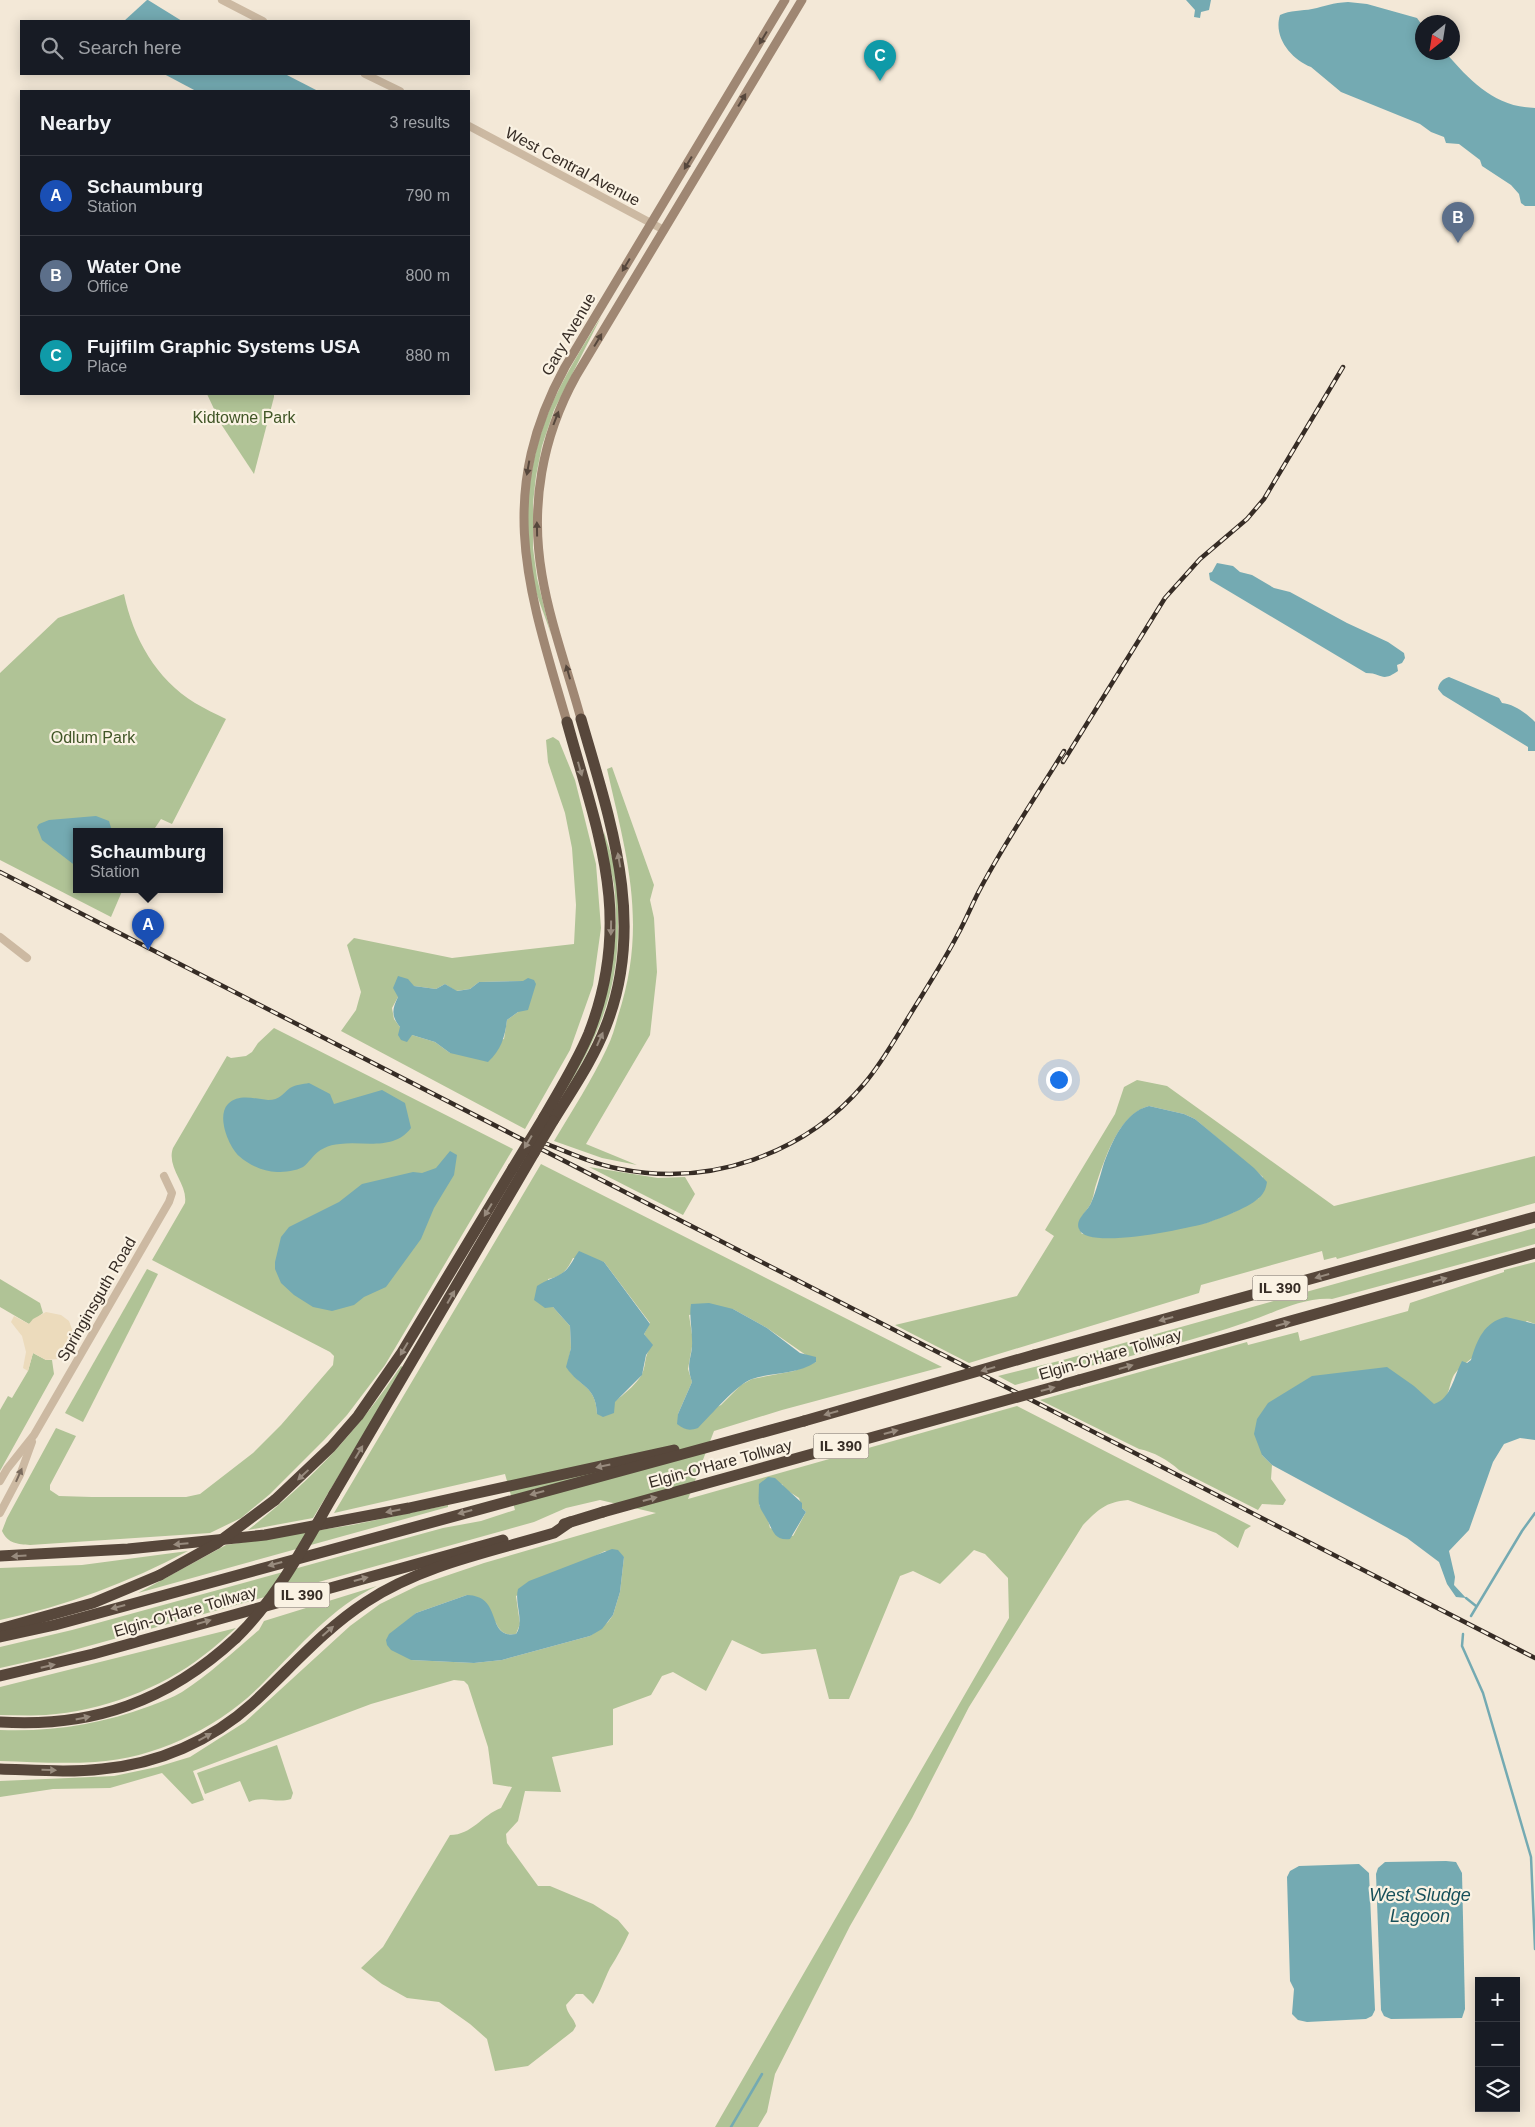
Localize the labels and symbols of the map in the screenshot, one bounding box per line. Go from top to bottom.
north arrow [1415,15,1460,60]
one-way arrow [758,31,767,44]
pin: C [864,40,896,81]
one-way arrow [738,93,747,106]
street label: West Central Avenue [503,124,643,209]
one-way arrow [683,156,692,169]
pin: B [1442,202,1474,243]
one-way arrow [621,258,630,271]
street label: Gary Avenue [538,290,599,378]
one-way arrow [593,334,602,347]
park label: Kidtowne Park [192,409,297,426]
one-way arrow [552,410,560,425]
one-way arrow [523,461,531,477]
one-way arrow [533,521,541,537]
one-way arrow [564,664,572,679]
park label: Odlum Park [51,729,136,746]
one-way arrow [576,762,584,777]
one-way arrow [615,852,623,868]
pin: A [132,909,164,950]
one-way arrow [606,920,614,936]
one-way arrow [597,1032,605,1046]
your location [1046,1067,1072,1093]
one-way arrow [524,1136,533,1149]
one-way arrow [483,1203,492,1216]
one-way arrow [1471,1228,1486,1236]
street label: Springinsguth Road [54,1234,139,1364]
one-way arrow [1315,1272,1330,1280]
road number: IL 390 [1252,1276,1308,1300]
one-way arrow [1432,1276,1447,1284]
one-way arrow [446,1290,455,1304]
one-way arrow [1158,1316,1173,1324]
one-way arrow [1276,1319,1291,1327]
street label: Elgin-O'Hare Tollway [1037,1326,1183,1383]
one-way arrow [399,1342,409,1355]
one-way arrow [1119,1362,1134,1370]
one-way arrow [980,1365,995,1373]
one-way arrow [1041,1384,1056,1392]
one-way arrow [824,1410,839,1418]
one-way arrow [884,1428,899,1436]
road number: IL 390 [814,1434,868,1458]
street label: Elgin-O'Hare Tollway [647,1436,794,1491]
one-way arrow [355,1446,364,1459]
one-way arrow [595,1462,611,1470]
one-way arrow [16,1468,24,1482]
one-way arrow [297,1469,309,1481]
one-way arrow [530,1489,545,1497]
one-way arrow [643,1495,658,1503]
one-way arrow [385,1508,401,1516]
one-way arrow [458,1509,473,1517]
one-way arrow [172,1541,188,1549]
one-way arrow [10,1553,26,1561]
one-way arrow [267,1560,282,1568]
one-way arrow [353,1575,368,1583]
road number: IL 390 [274,1582,330,1608]
street label: Elgin-O'Hare Tollway [112,1583,258,1640]
one-way arrow [111,1603,126,1611]
one-way arrow [197,1618,212,1626]
one-way arrow [321,1625,334,1636]
one-way arrow [40,1662,55,1670]
one-way arrow [76,1714,91,1722]
one-way arrow [199,1732,212,1741]
one-way arrow [41,1766,57,1774]
water label: West Sludge Lagoon [1369,1885,1471,1926]

